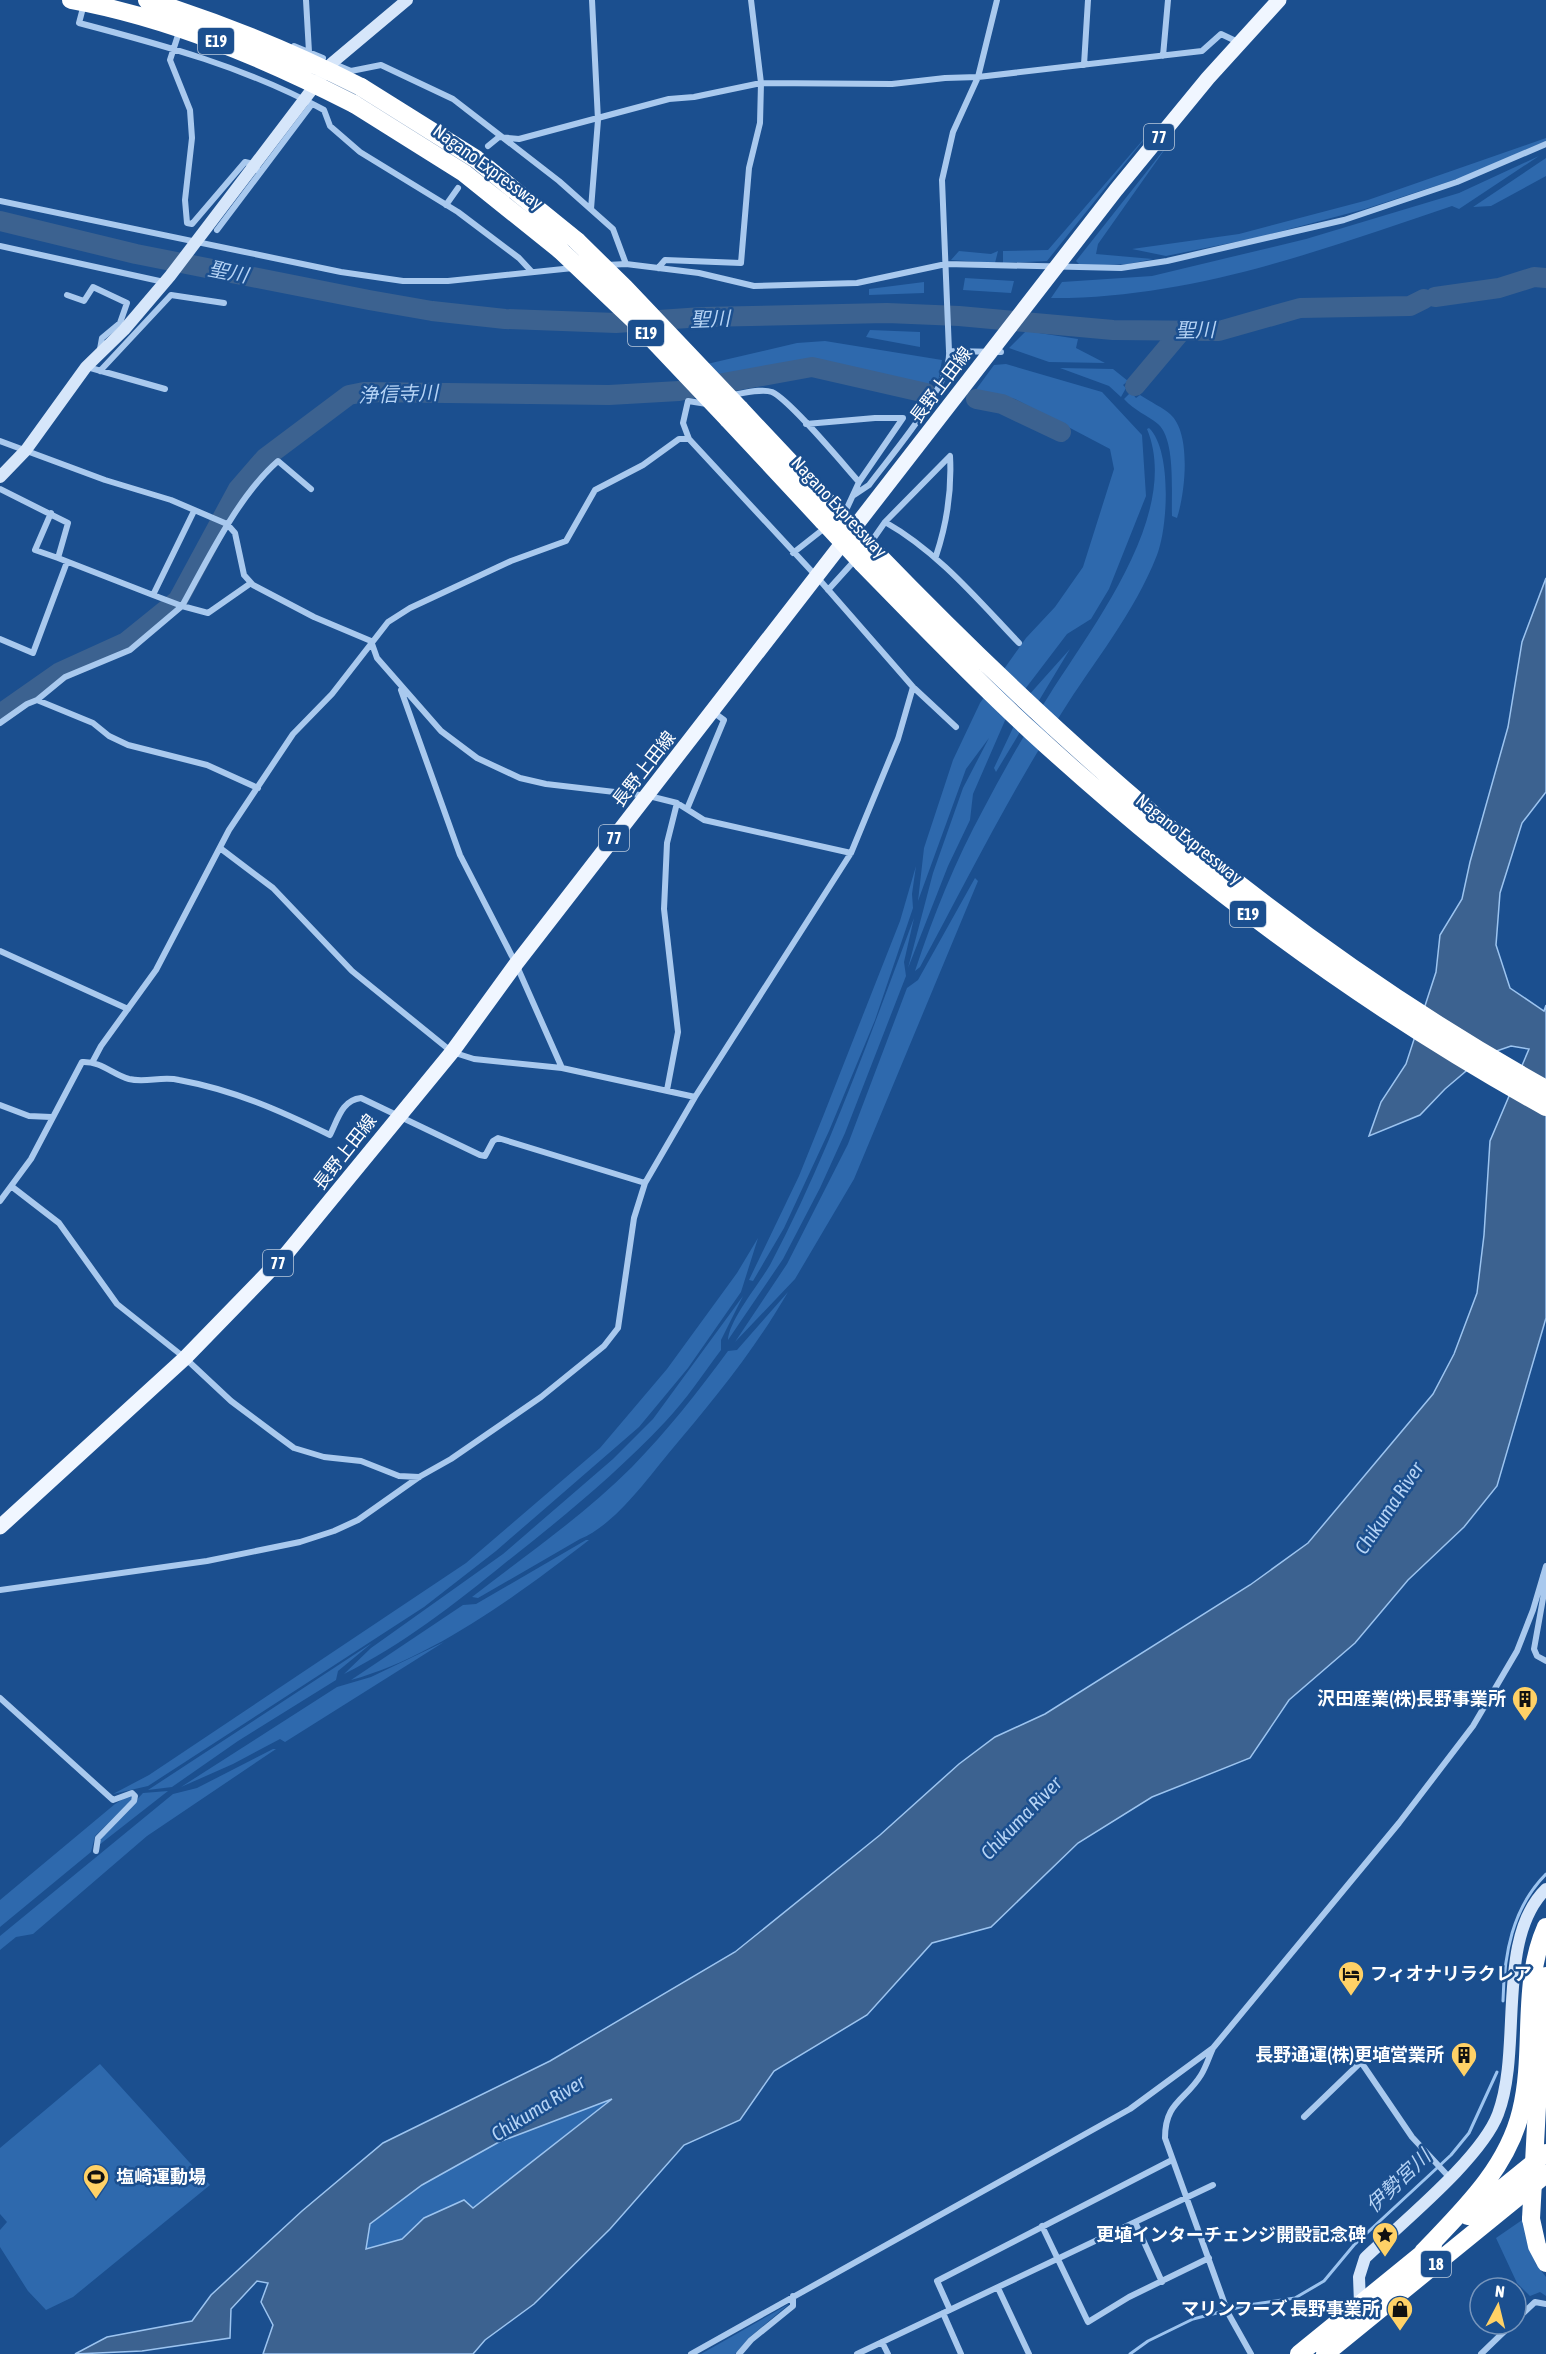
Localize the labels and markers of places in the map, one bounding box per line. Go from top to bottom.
building icon: 沢田産業(株)長野事業所 [1510,1684,1540,1722]
place label: 沢田産業(株)長野事業所 [1317,1688,1506,1709]
hotel icon: フィオナリラクレア [1336,1959,1366,1997]
place label: フィオナリラクレア [1370,1963,1532,1984]
building icon: 長野通運(株)更埴営業所 [1449,2040,1479,2078]
place label: 長野通運(株)更埴営業所 [1255,2044,1444,2065]
sports icon: 塩崎運動場 [81,2162,111,2200]
place label: 塩崎運動場 [116,2166,206,2187]
place icon: 更埴インターチェンジ開設記念碑 [1370,2220,1400,2258]
place label: 更埴インターチェンジ開設記念碑 [1096,2224,1366,2245]
shop icon: マリンフーズ 長野事業所 [1385,2294,1415,2332]
place label: マリンフーズ 長野事業所 [1181,2298,1380,2319]

